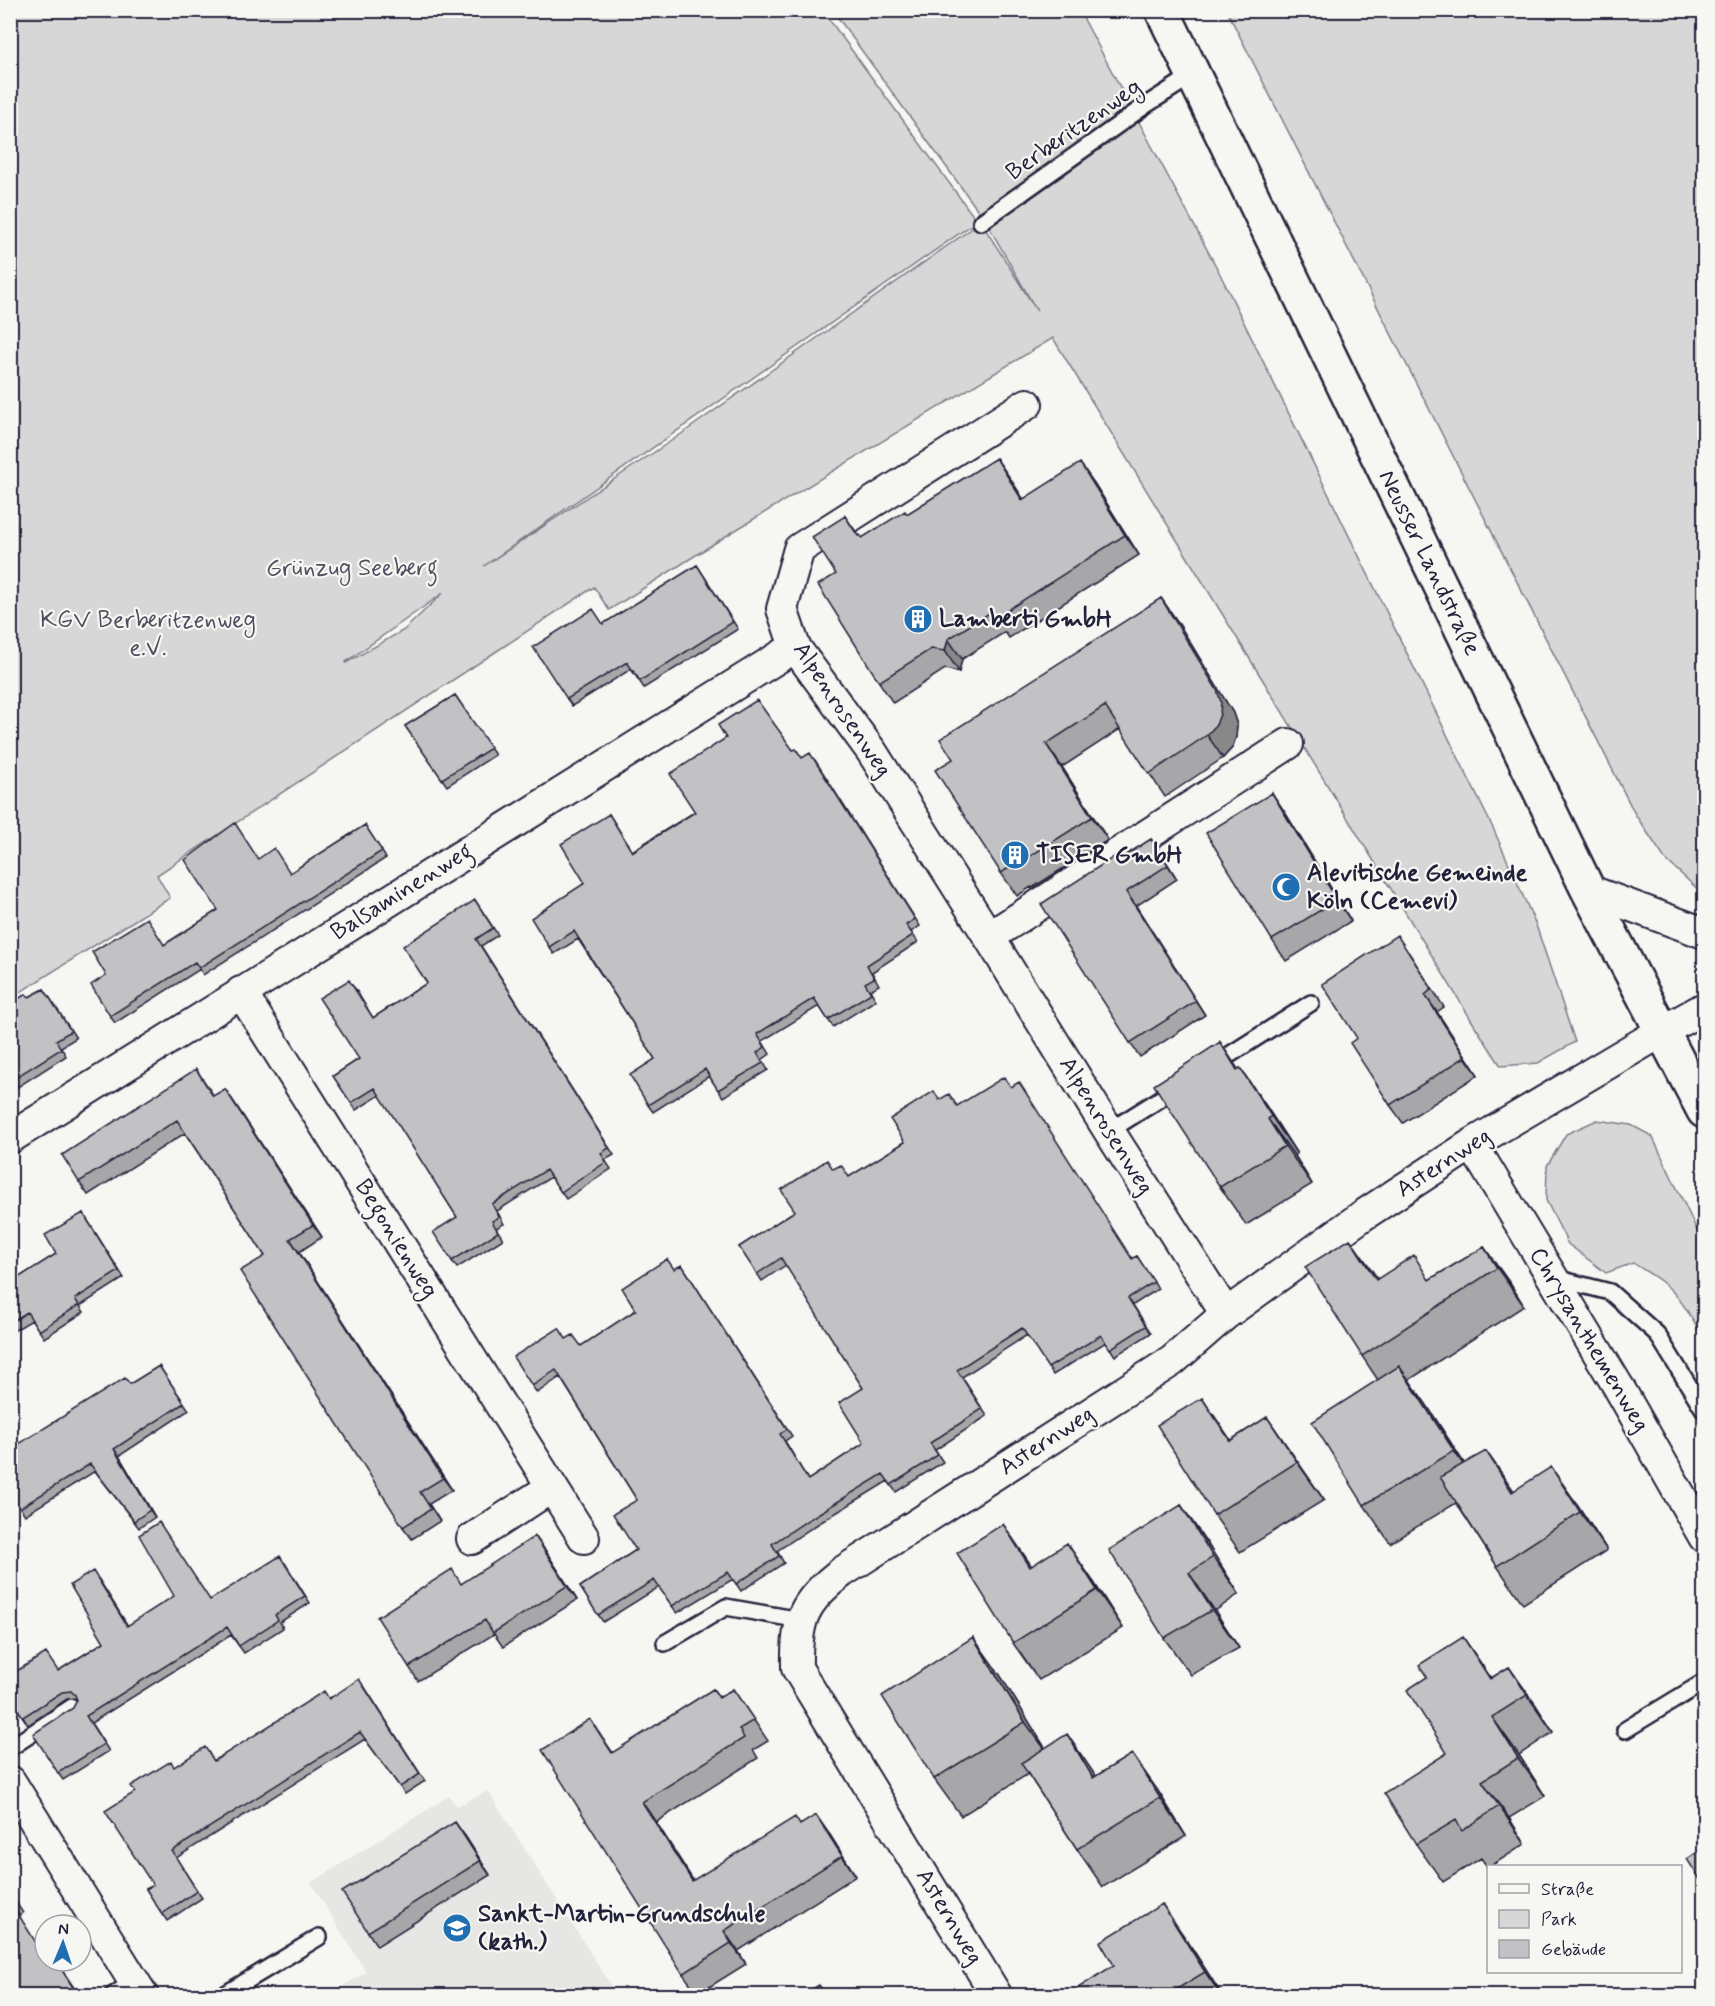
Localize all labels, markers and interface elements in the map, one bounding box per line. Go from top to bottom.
street label: Berberitzenweg [1000,72,1149,190]
street label: Neusser Landstraße [1371,465,1487,661]
park label: Grünzug Seeberg [266,553,438,587]
building icon: Lamberti GmbH [902,603,934,635]
place label: Lamberti GmbH [939,604,1112,635]
park label: KGV Berberitzenweg e.V. [40,605,256,664]
street label: Alpenrosenweg [785,636,899,784]
street label: Balsaminenweg [325,836,480,951]
building icon: TISER GmbH [999,839,1031,871]
place label: TISER GmbH [1036,840,1182,871]
place label: Alevitische Gemeinde Köln (Cemevi) [1307,858,1528,917]
mosque icon: Alevitische Gemeinde Köln (Cemevi) [1270,871,1302,903]
street label: Alpenrosenweg [1051,1051,1161,1201]
street label: Asternweg [1391,1121,1497,1205]
street label: Begonienweg [345,1174,445,1306]
street label: Chrysanthemenweg [1522,1242,1656,1438]
street label: Asternweg [994,1399,1100,1483]
street label: Asternweg [908,1863,990,1971]
legend [1487,1865,1682,1973]
text: Straße [1541,1878,1594,1902]
place label: Sankt-Martin-Grundschule (kath.) [478,1899,766,1958]
text: Park [1541,1908,1577,1932]
school or university icon: Sankt-Martin-Grundschule (kath.) [441,1912,473,1944]
north arrow [33,1913,93,1973]
text: N [58,1919,69,1940]
text: Gebäude [1541,1938,1606,1962]

